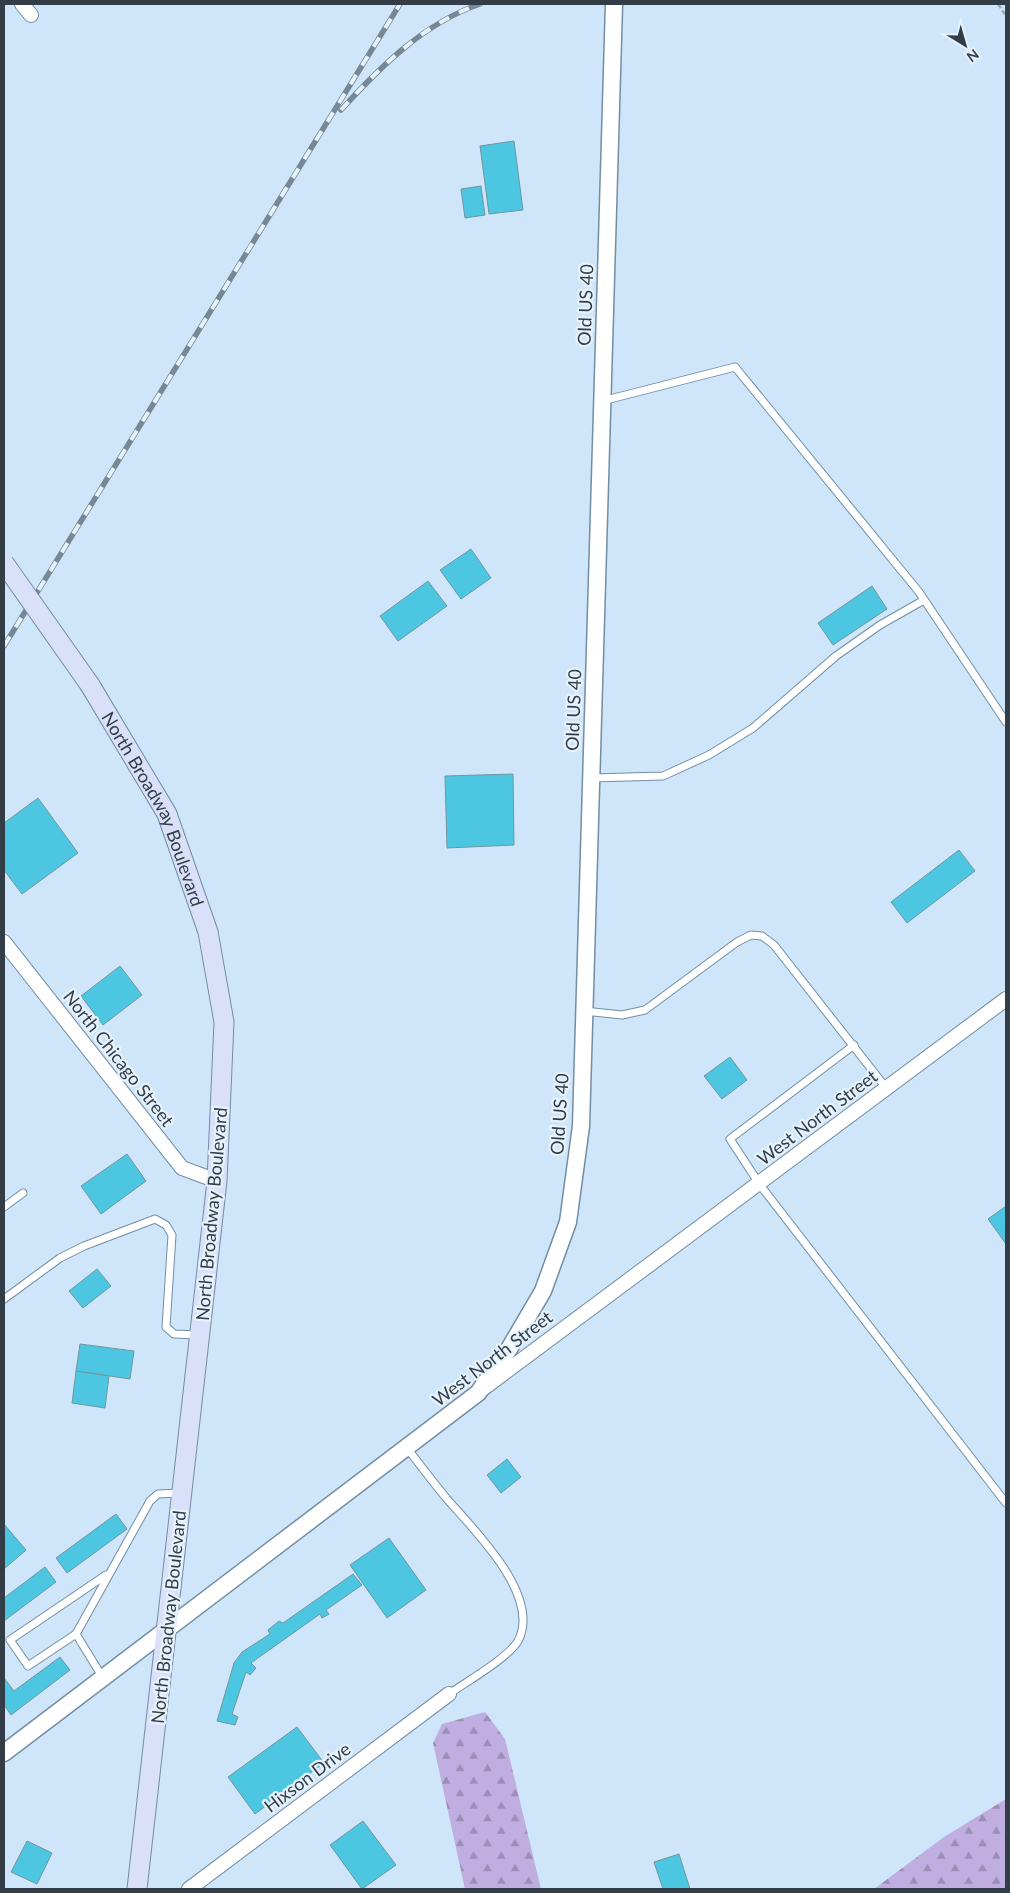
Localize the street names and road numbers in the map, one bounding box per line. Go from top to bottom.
street label: Old US 40 [573,264,597,346]
street label: Old US 40 [561,669,585,751]
street label: North Broadway Boulevard [97,708,209,909]
street label: North Chicago Street [59,986,179,1131]
street label: West North Street [753,1064,882,1169]
street label: Old US 40 [545,1072,573,1156]
street label: North Broadway Boulevard [191,1106,231,1322]
street label: West North Street [428,1305,557,1410]
street label: North Broadway Boulevard [146,1509,190,1725]
street label: Hixson Drive [259,1737,355,1817]

